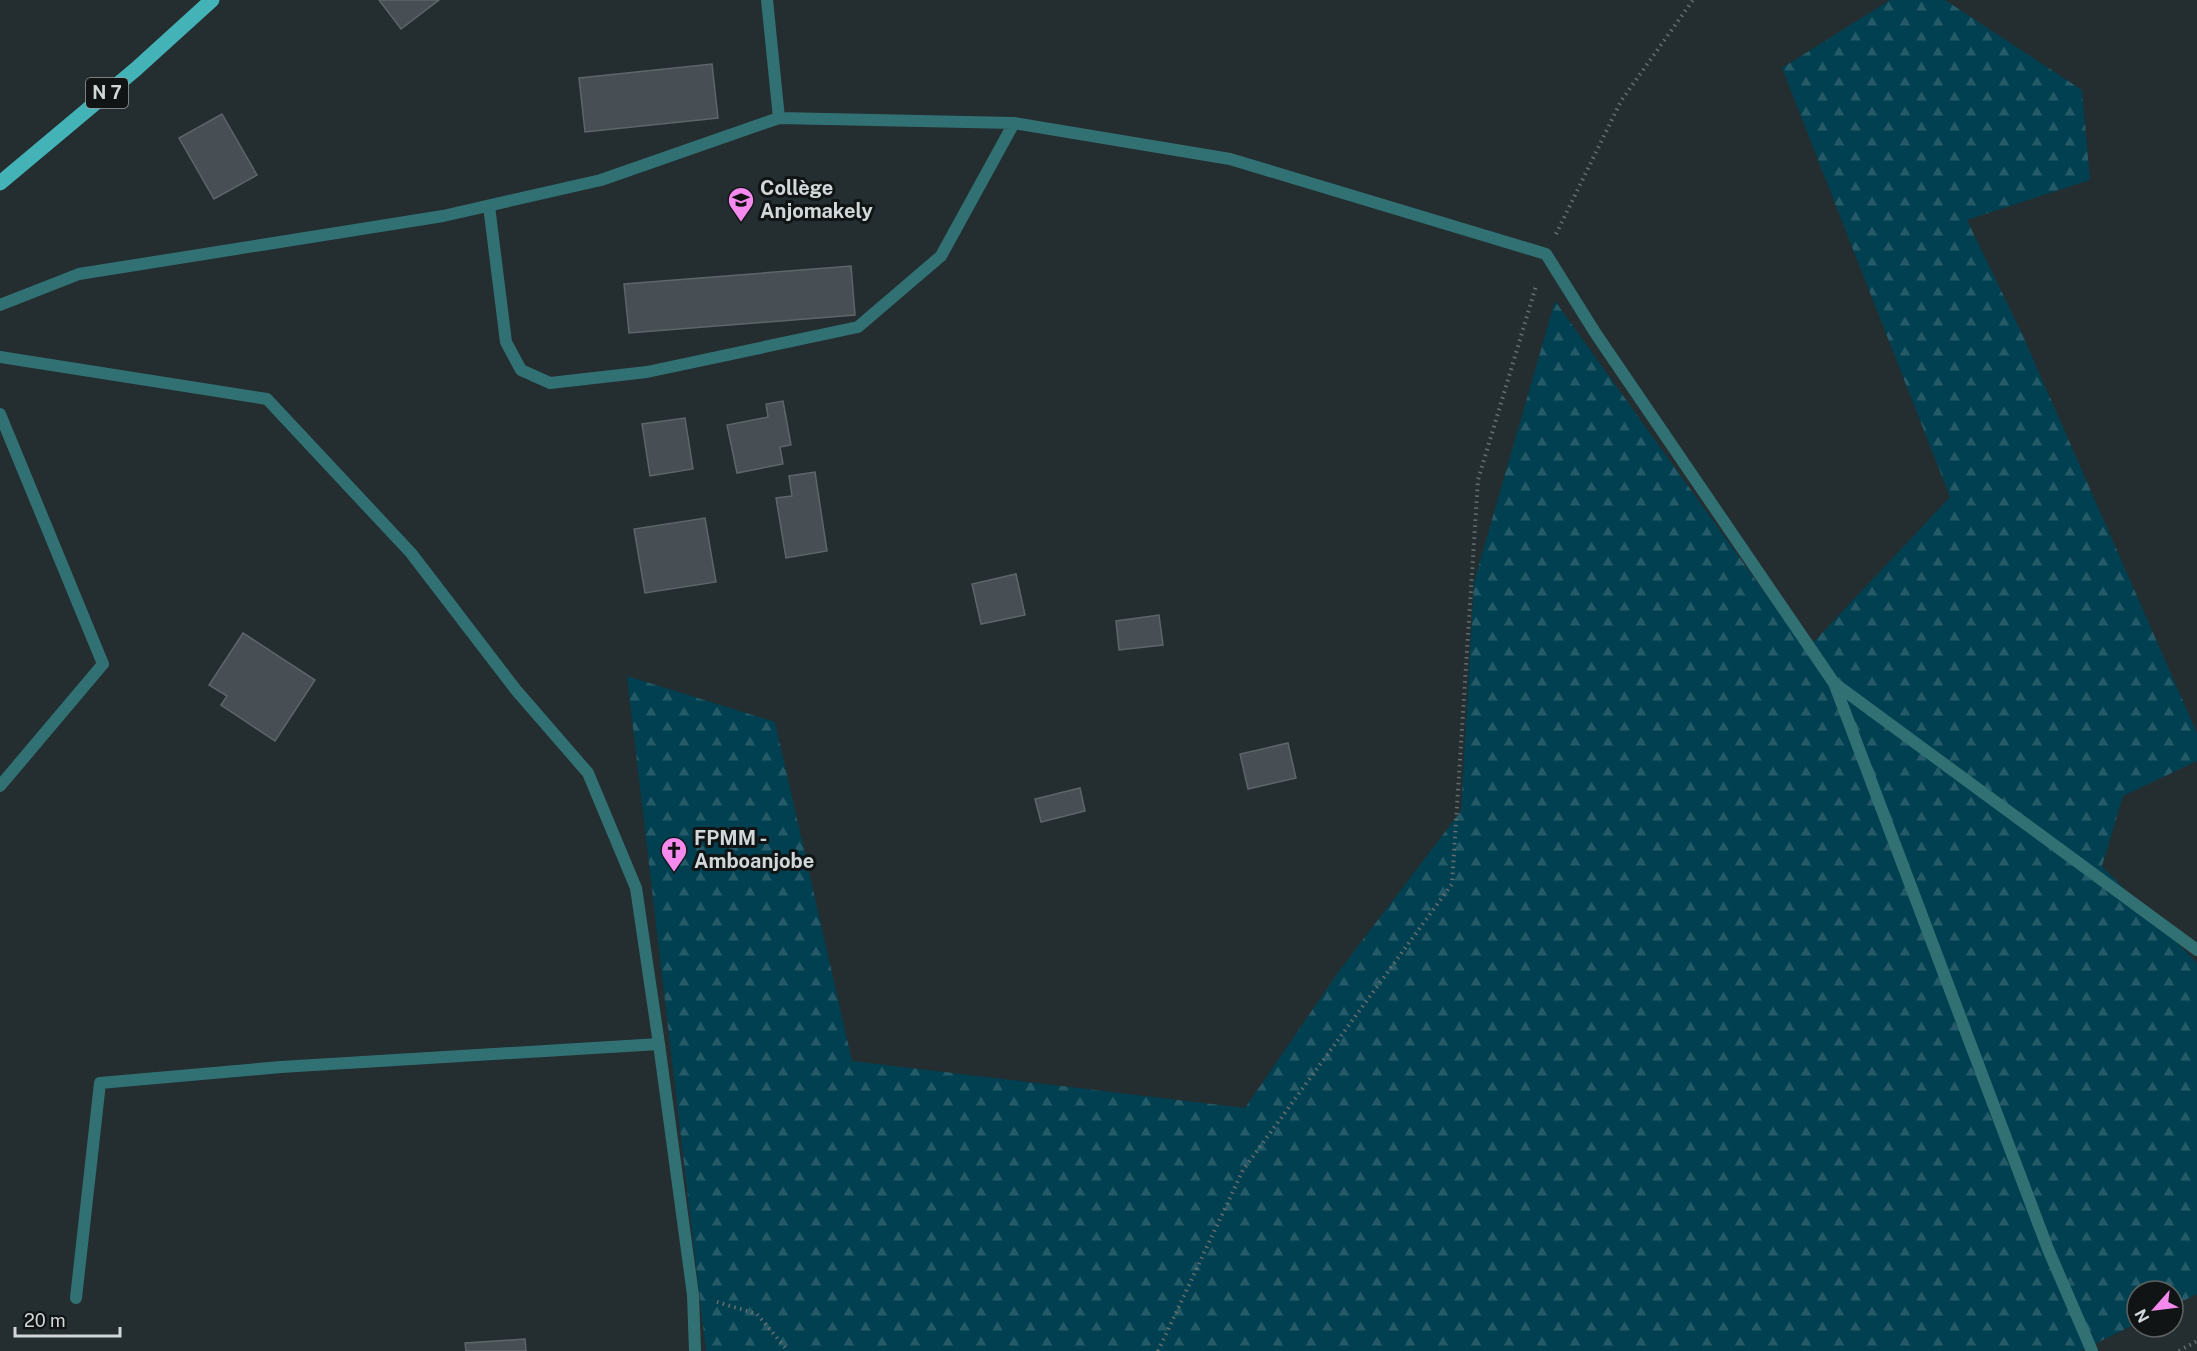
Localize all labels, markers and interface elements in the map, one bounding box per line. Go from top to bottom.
road number: N 7 [86,78,128,108]
place label: Collège Anjomakely [760,176,873,223]
school or university icon: Collège Anjomakely [726,185,756,223]
place label: FPMM - Amboanjobe [694,826,814,873]
church icon: FPMM - Amboanjobe [659,835,689,873]
north arrow [2125,1279,2185,1339]
scale bar [15,1300,120,1338]
text: N [2131,1306,2154,1326]
text: 20 m [24,1310,66,1331]

